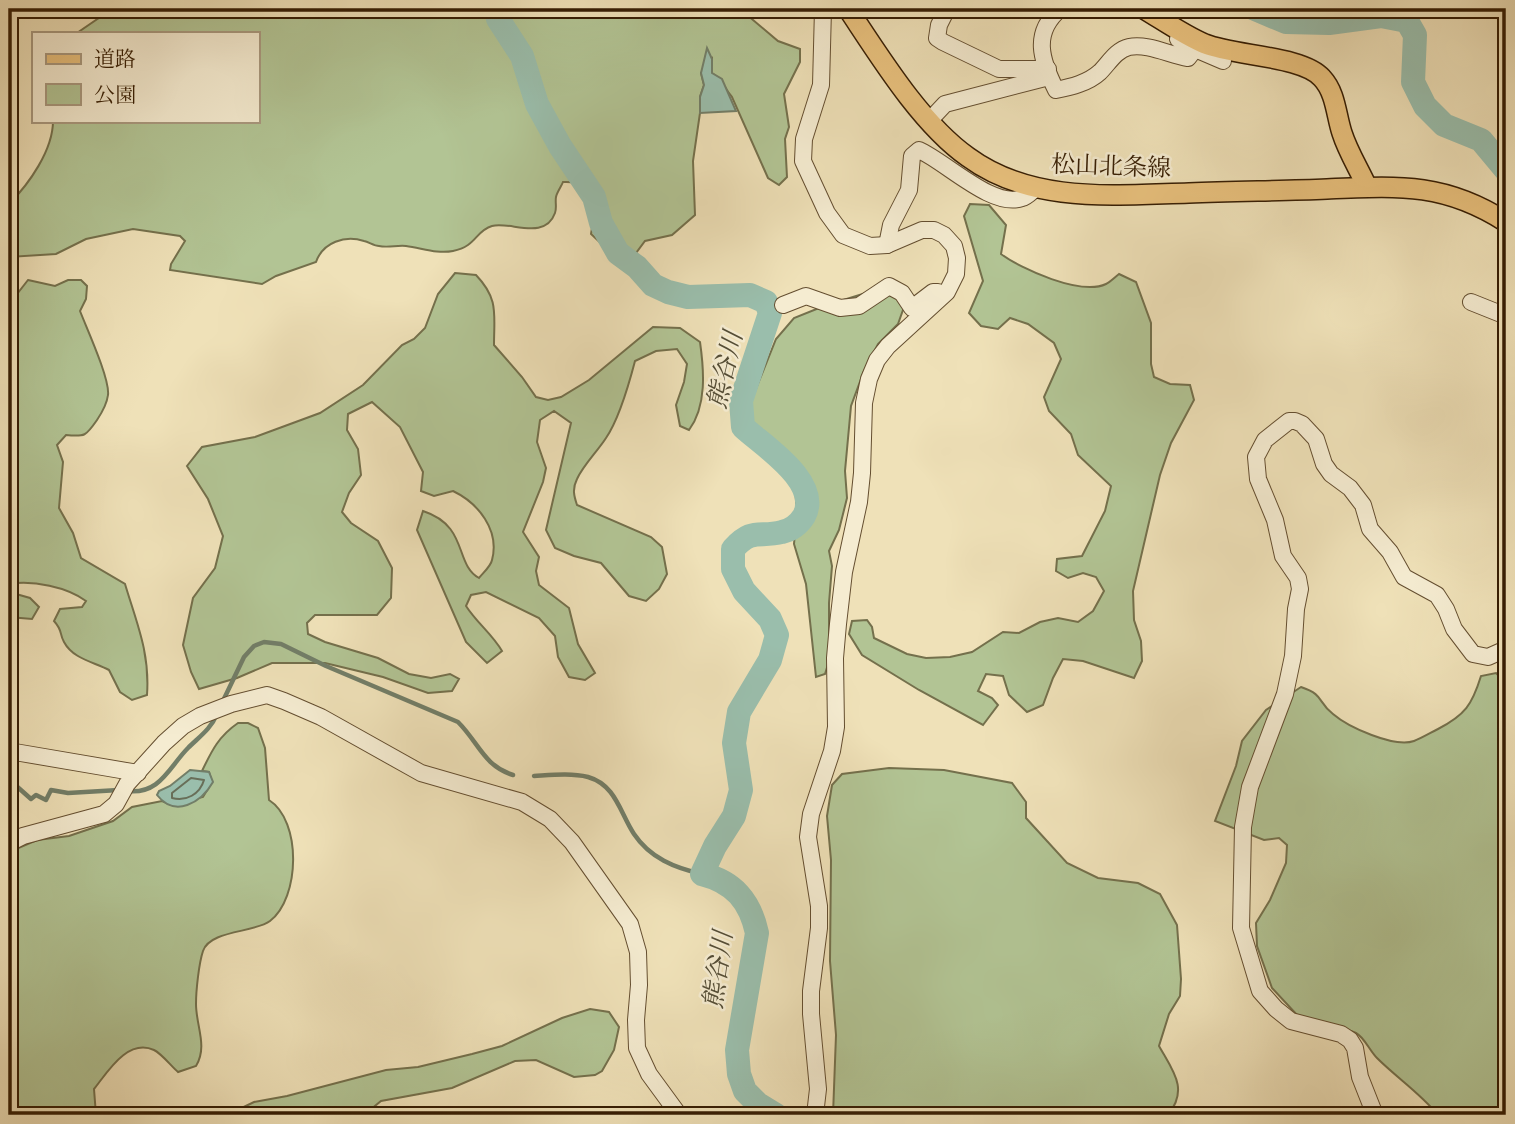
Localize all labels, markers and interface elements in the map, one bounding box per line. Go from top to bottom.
legend [32,32,259,122]
text: 道路 [94,45,136,73]
text: 公園 [94,81,136,109]
street label: 松山北条線 [1050,148,1172,184]
water label: 熊谷川 [699,325,751,412]
water label: 熊谷川 [695,926,741,1011]

